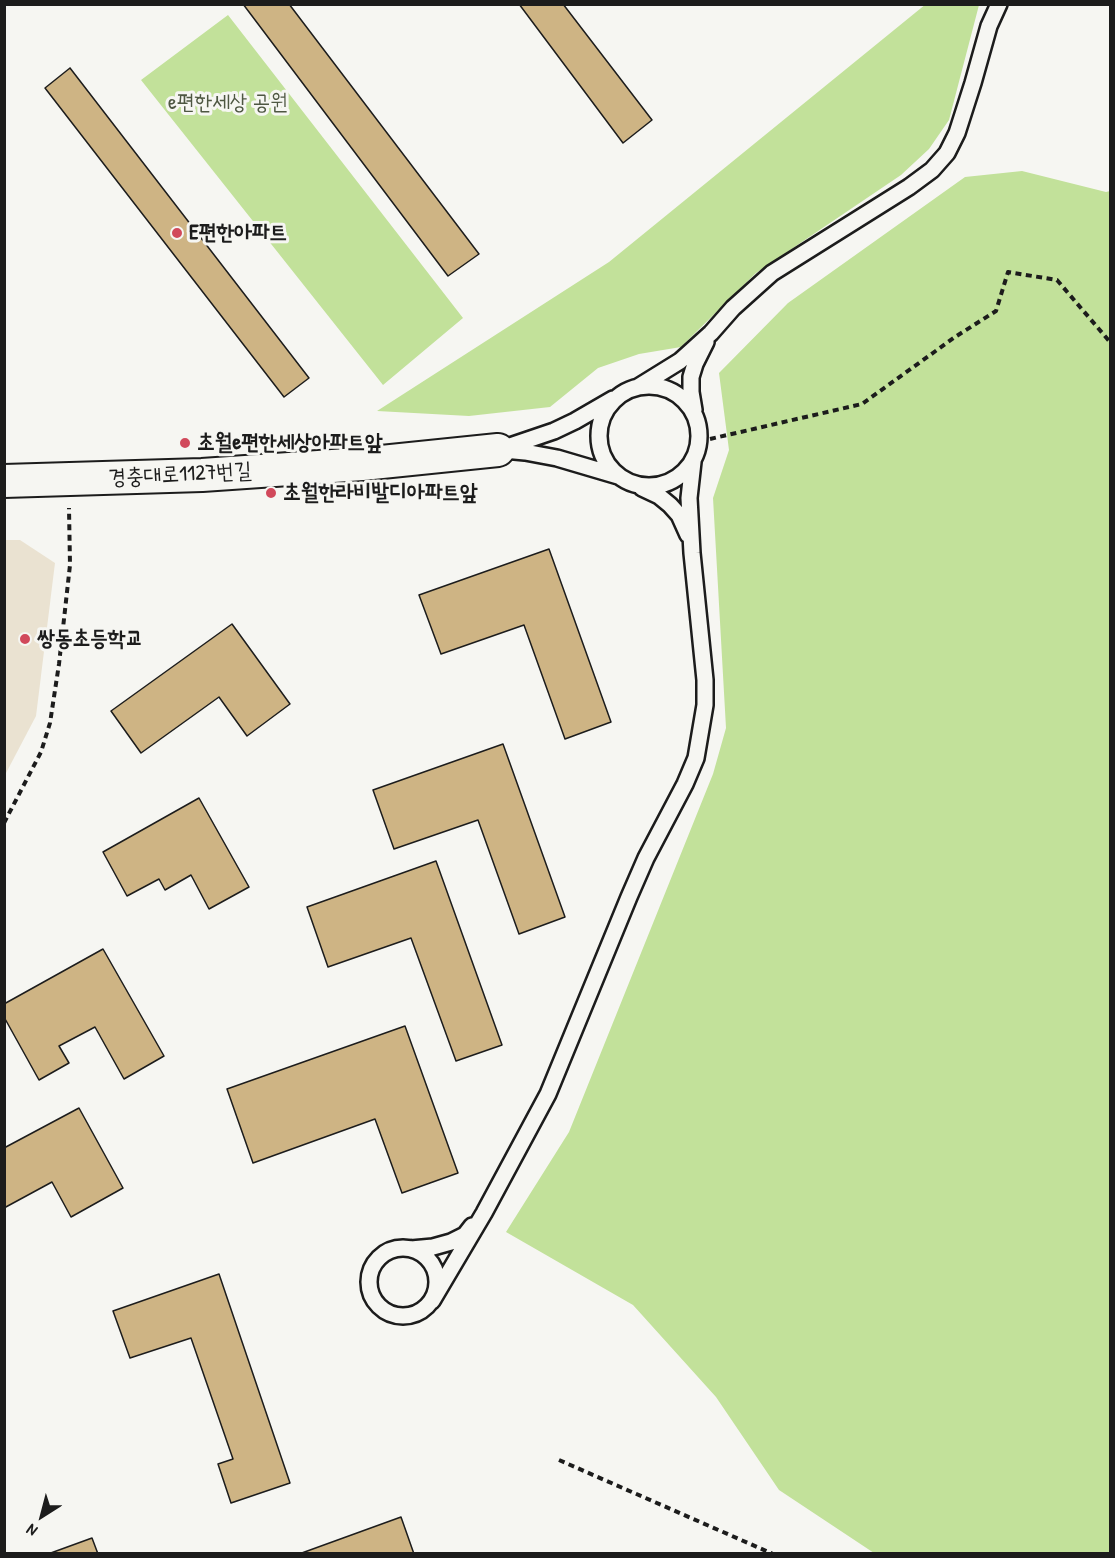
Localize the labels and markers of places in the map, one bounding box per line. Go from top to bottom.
place label: E편한아파트 [189,220,287,246]
marker: E편한아파트 [170,226,184,240]
place label: 초월e편한세상아파트앞 [197,430,383,456]
marker: 초월e편한세상아파트앞 [178,436,192,450]
place label: 초월한라비발디아파트앞 [283,480,478,506]
marker: 초월한라비발디아파트앞 [264,486,278,500]
place label: 쌍동초등학교 [37,626,143,652]
marker: 쌍동초등학교 [18,632,32,646]

